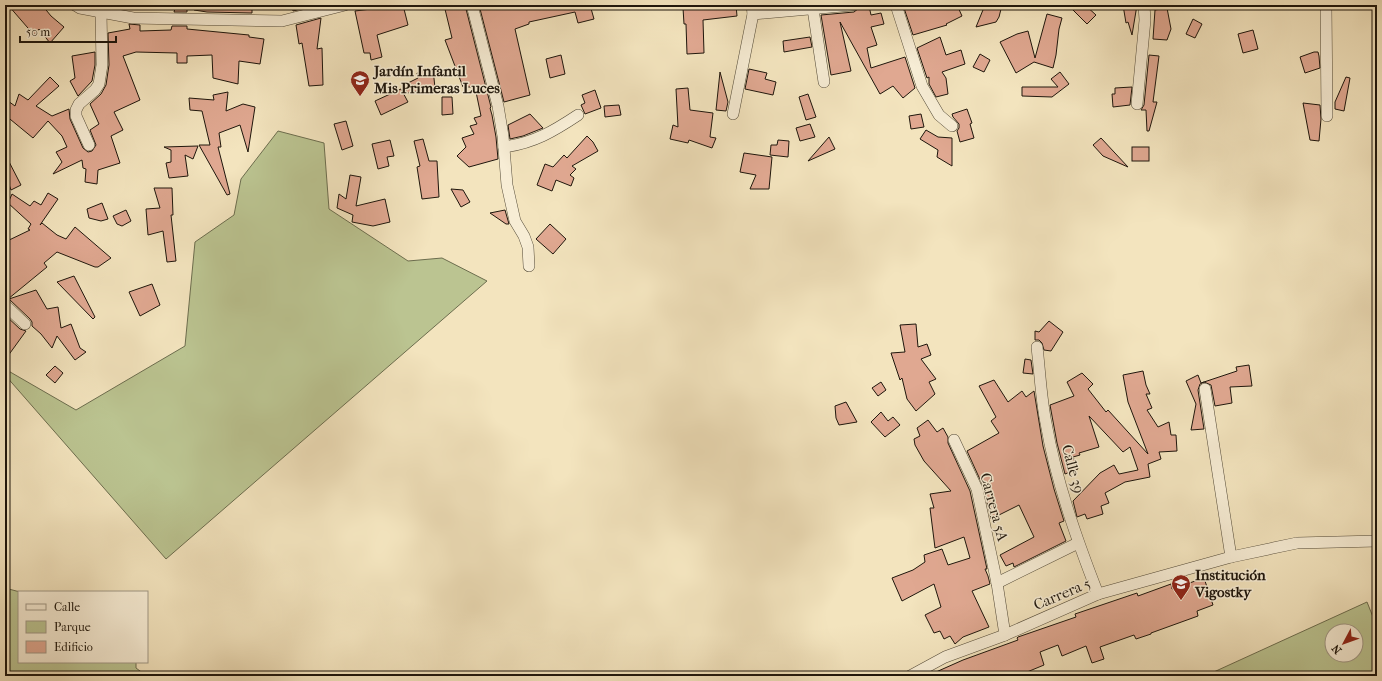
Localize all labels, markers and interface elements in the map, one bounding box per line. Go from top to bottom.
scale bar [20,18,116,44]
text: 50 m [26,25,50,39]
place label: Jardín Infantil Mis Primeras Luces [372,62,500,97]
school or university icon: Jardín Infantil Mis Primeras Luces [349,69,371,97]
street label: Calle 39 [1058,443,1088,496]
street label: Carrera 5A [976,471,1012,543]
place label: Institución Vigostky [1194,566,1266,601]
school or university icon: Institución Vigostky [1170,573,1192,601]
street label: Carrera 5 [1031,574,1093,614]
legend [18,591,148,663]
text: Calle [54,600,80,614]
text: Parque [54,620,91,634]
north arrow [1324,623,1364,663]
text: Edificio [54,640,93,654]
text: N [1329,641,1344,657]

